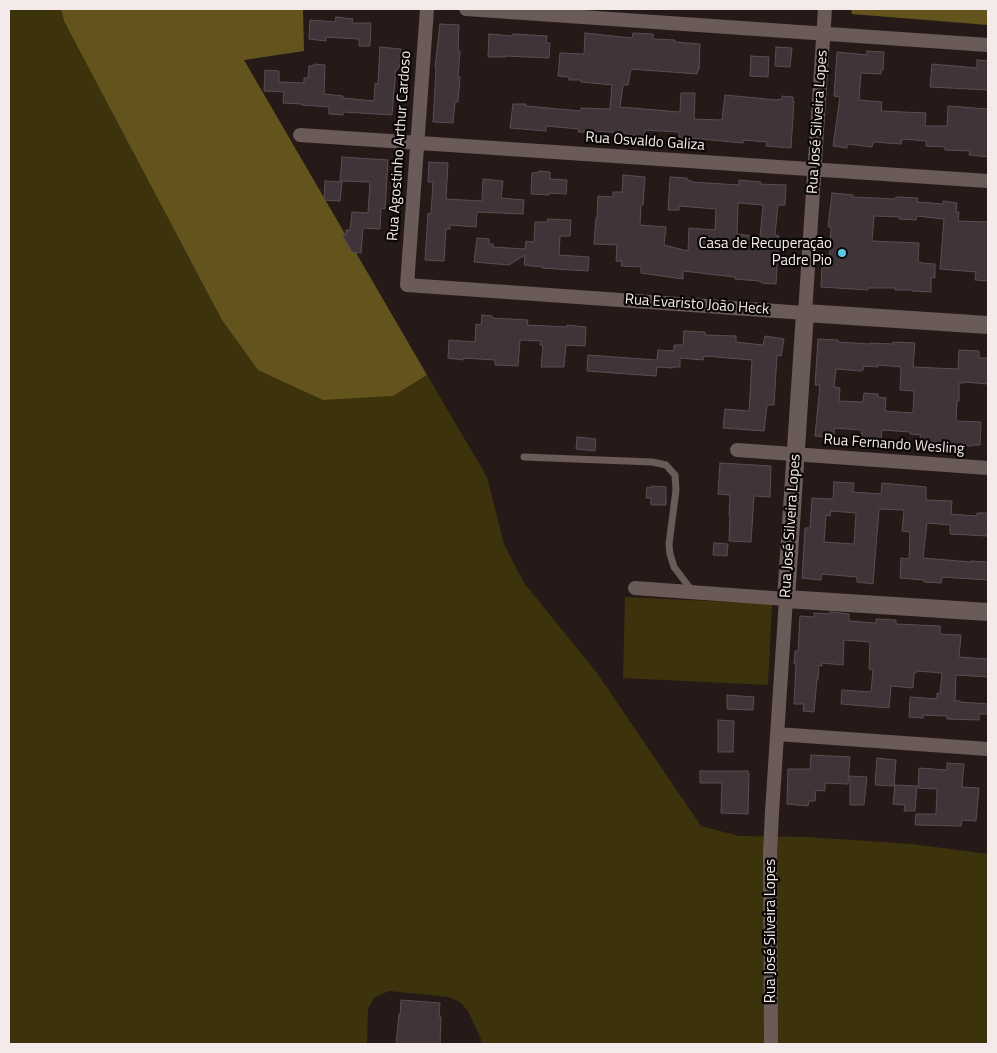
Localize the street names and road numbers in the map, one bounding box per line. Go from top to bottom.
street label: Rua José Silveira Lopes [804,49,832,195]
street label: Rua Agostinho Arthur Cardoso [384,50,416,242]
street label: Rua Osvaldo Galiza [585,129,705,155]
street label: Rua Evaristo João Heck [624,291,770,319]
street label: Rua Fernando Wesling [823,431,965,459]
street label: Rua José Silveira Lopes [777,453,805,599]
street label: Rua José Silveira Lopes [762,859,780,1003]

